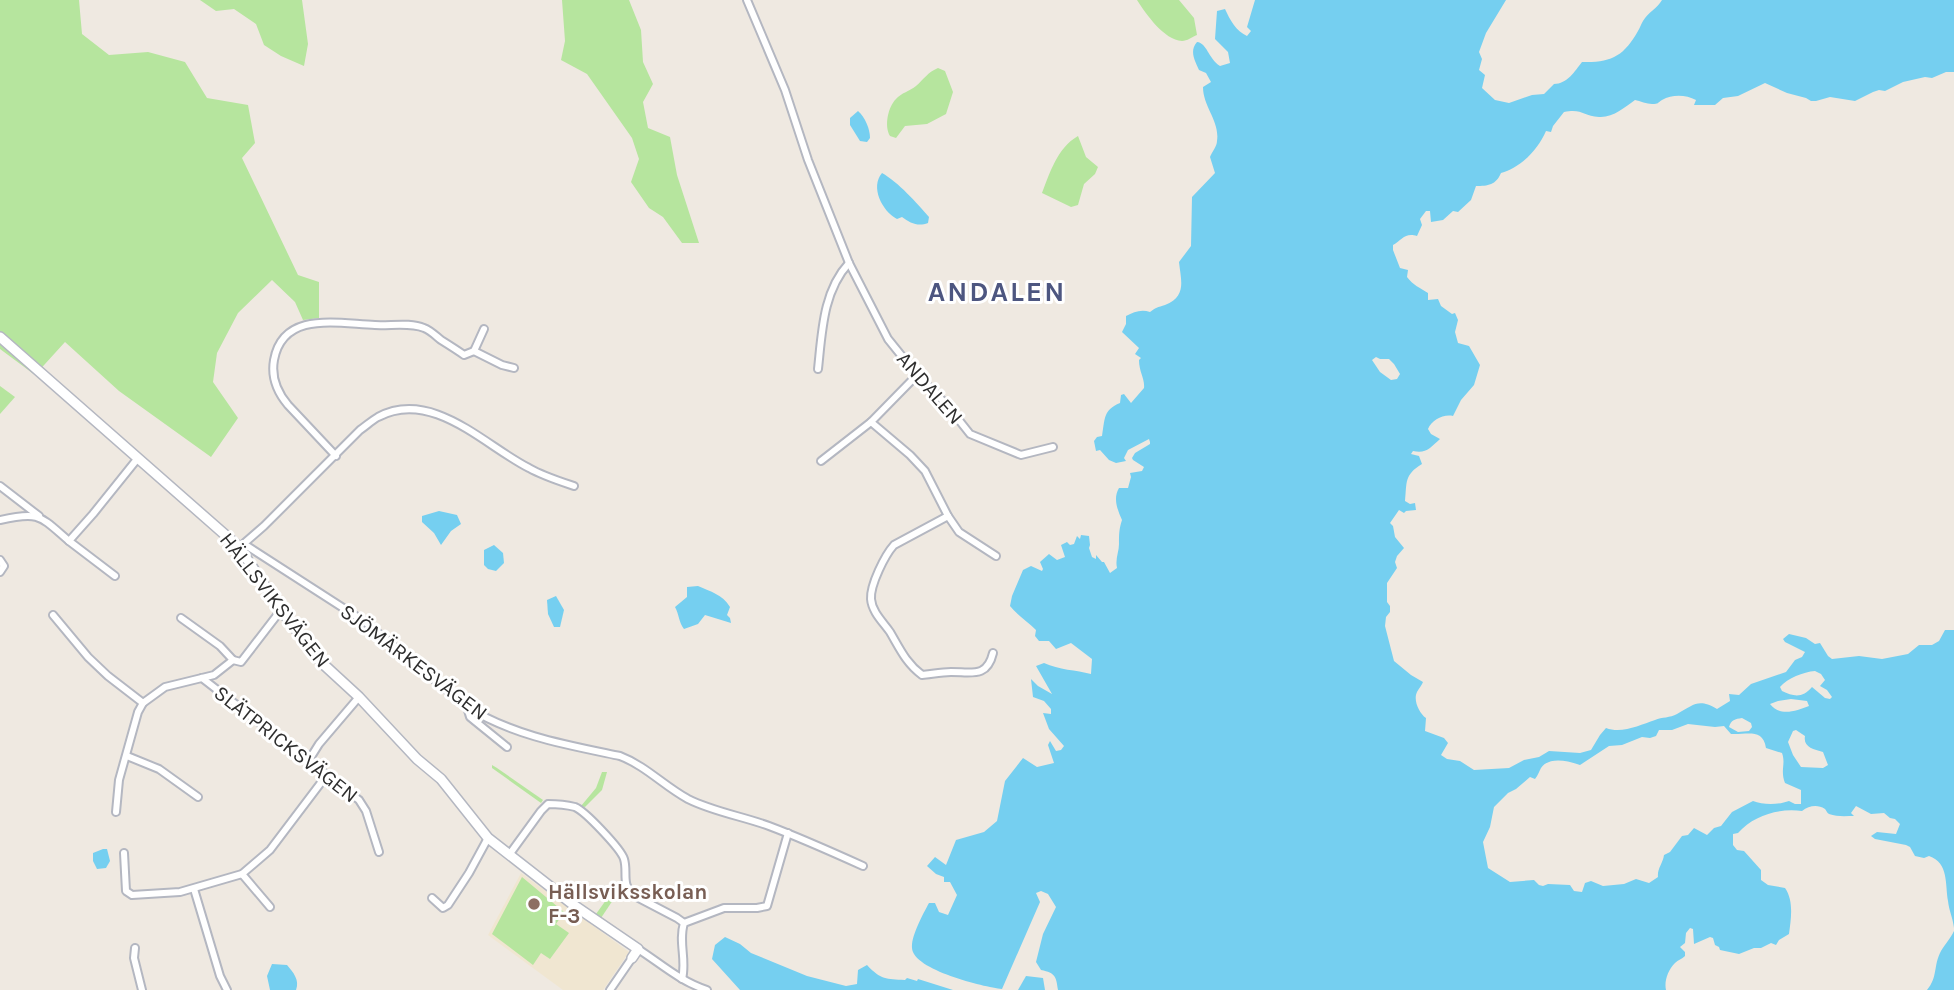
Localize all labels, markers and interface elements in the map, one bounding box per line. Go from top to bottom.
district label: ANDALEN [928,275,1066,308]
street label: ANDALEN [892,347,968,429]
street label: HÄLLSVIKSVÄGEN [215,528,335,672]
street label: SJÖMÄRKESVÄGEN [336,599,492,725]
street label: SLÄTPRICKSVÄGEN [209,680,363,808]
place label: Hällsviksskolan F-3 [548,880,707,928]
marker: Hällsviksskolan F-3 [526,896,542,912]

